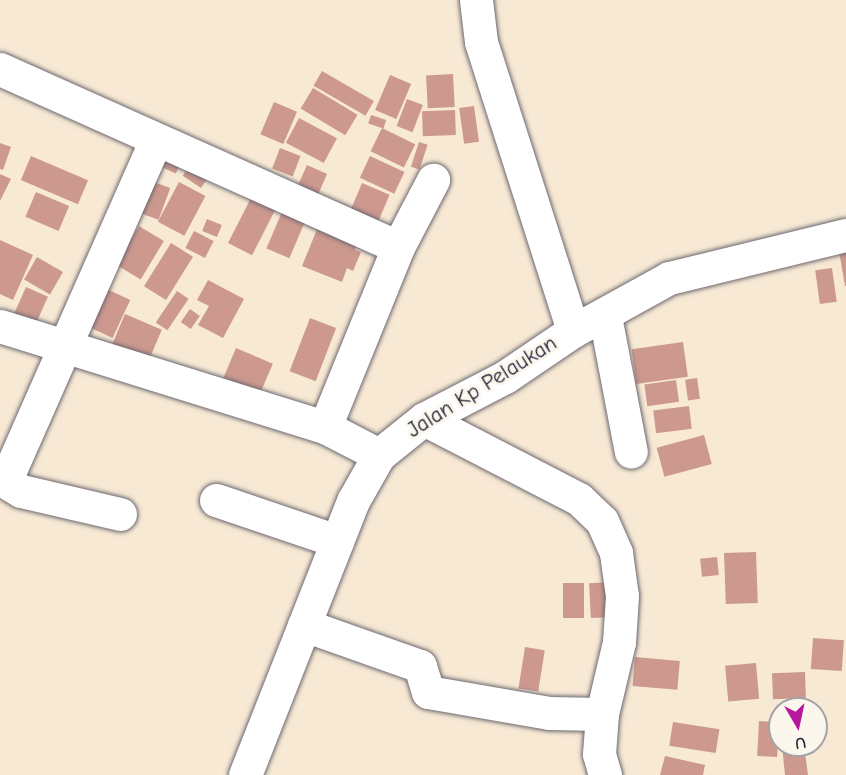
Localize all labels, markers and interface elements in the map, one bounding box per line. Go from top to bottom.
street label: Jalan Kp Pelaukan [402,330,562,444]
north arrow [768,697,828,757]
text: U [794,733,807,753]

